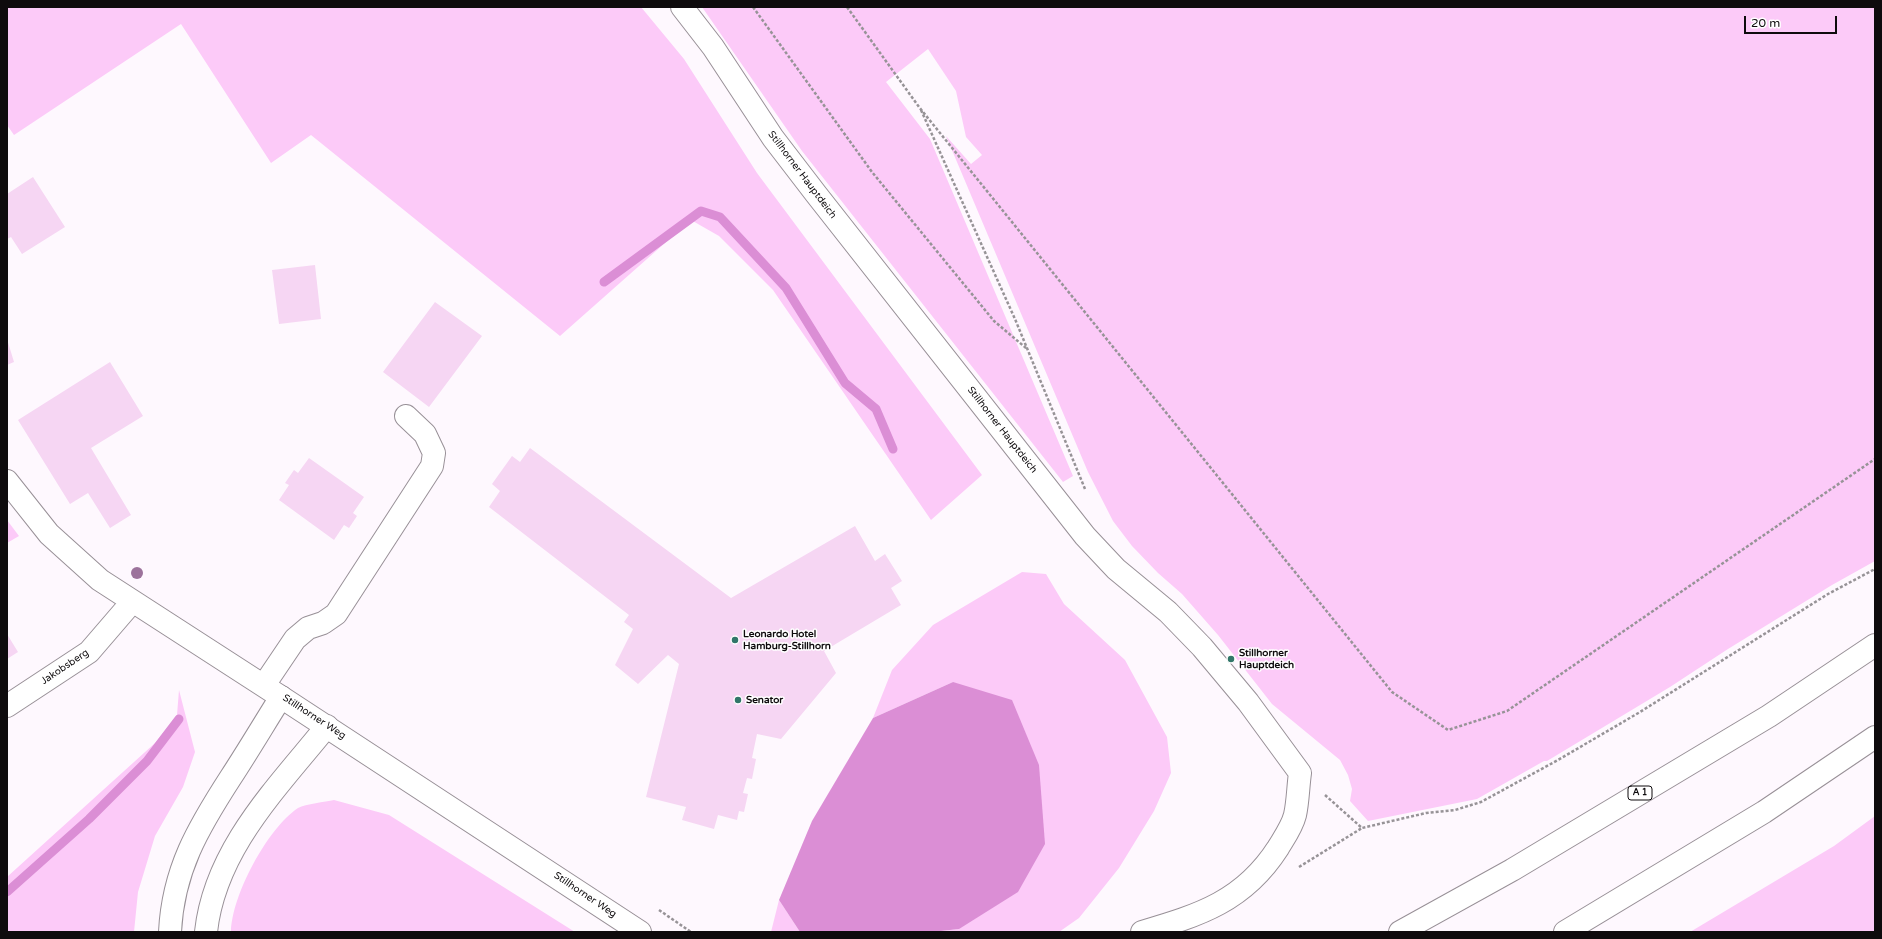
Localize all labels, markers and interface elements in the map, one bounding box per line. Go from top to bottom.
scale bar [1746,8,1839,34]
text: 20 m [1751,16,1780,30]
street label: Stillhorner Hauptdeich [765,129,839,221]
street label: Stillhorner Hauptdeich [964,384,1040,476]
place label: Leonardo Hotel Hamburg-Stillhorn [743,628,831,652]
marker: Leonardo Hotel Hamburg-Stillhorn [730,635,740,645]
street label: Jakobsberg [39,647,91,687]
place label: Stillhorner Hauptdeich [1239,647,1294,670]
marker: Stillhorner Hauptdeich [1226,654,1236,664]
street label: Stillhorner Weg [280,692,348,742]
place label: Senator [746,694,783,706]
marker: Senator [733,695,743,705]
road number: A 1 [1628,786,1652,800]
street label: Stillhorner Weg [551,870,619,920]

